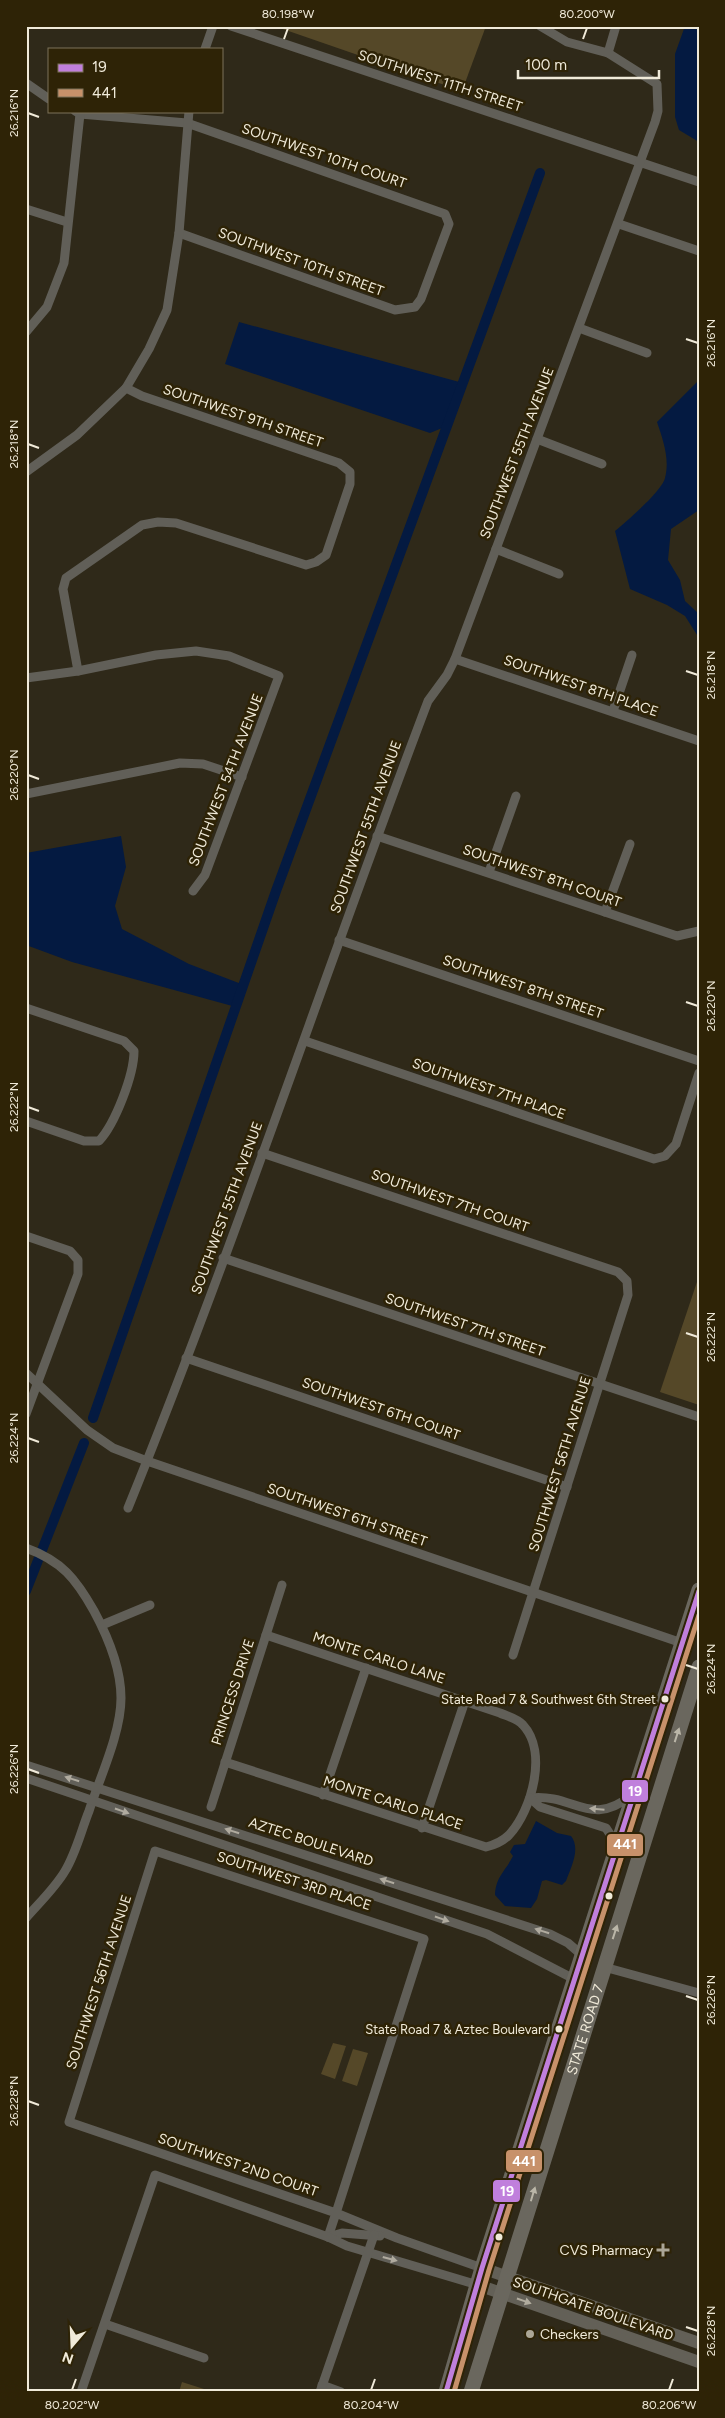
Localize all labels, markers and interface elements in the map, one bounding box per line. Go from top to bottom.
text: 80.198°W [262,7,315,21]
text: 80.200°W [559,7,615,21]
street label: SOUTHWEST 11TH STREET [356,46,525,116]
legend [48,48,222,112]
scale bar [518,48,659,80]
text: 100 m [525,56,567,74]
text: 19 [92,58,107,76]
text: 441 [92,84,117,102]
text: 26.216°N [7,89,21,137]
street label: SOUTHWEST 10TH COURT [240,120,409,192]
street label: SOUTHWEST 10TH STREET [216,224,386,300]
text: 26.216°N [704,319,718,367]
street label: SOUTHWEST 55TH AVENUE [476,365,558,541]
street label: SOUTHWEST 9TH STREET [161,381,325,451]
text: 26.218°N [7,420,21,468]
text: 26.218°N [704,651,718,699]
street label: SOUTHWEST 8TH PLACE [502,652,660,720]
street label: SOUTHWEST 54TH AVENUE [185,691,267,869]
street label: SOUTHWEST 55TH AVENUE [327,738,405,916]
text: 26.220°N [7,750,21,800]
street label: SOUTHWEST 8TH COURT [460,841,624,911]
street label: SOUTHWEST 8TH STREET [440,952,606,1023]
text: 26.220°N [704,981,718,1031]
street label: SOUTHWEST 7TH PLACE [410,1055,568,1123]
text: 26.222°N [7,1082,21,1132]
street label: SOUTHWEST 55TH AVENUE [188,1119,266,1297]
street label: SOUTHWEST 7TH COURT [369,1166,531,1236]
street label: SOUTHWEST 7TH STREET [383,1290,547,1360]
text: 26.222°N [704,1312,718,1362]
street label: SOUTHWEST 6TH COURT [300,1374,462,1444]
street label: SOUTHWEST 56TH AVENUE [525,1374,595,1554]
text: 26.224°N [7,1413,21,1463]
street label: SOUTHWEST 6TH STREET [265,1480,429,1550]
street label: MONTE CARLO LANE [310,1629,448,1687]
street label: PRINCESS DRIVE [208,1637,258,1747]
text: 26.224°N [704,1644,718,1694]
place label: State Road 7 & Southwest 6th Street [441,1692,656,1707]
marker: State Road 7 & Southwest 6th Street [660,1694,670,1704]
one-way arrow [674,1728,681,1743]
text: 26.226°N [7,1744,21,1794]
street label: MONTE CARLO PLACE [321,1772,465,1834]
one-way arrow [64,1775,79,1783]
line badge: 19 [621,1779,649,1803]
text: 19 [628,1783,642,1800]
one-way arrow [588,1805,604,1813]
one-way arrow [115,1807,130,1815]
street label: AZTEC BOULEVARD [247,1814,375,1870]
one-way arrow [225,1827,240,1834]
line badge: 441 [606,1833,644,1857]
text: 441 [613,1836,637,1853]
street label: SOUTHWEST 3RD PLACE [215,1848,373,1914]
one-way arrow [379,1877,394,1885]
unlabelled marker [604,1891,614,1901]
street label: SOUTHWEST 56TH AVENUE [63,1893,135,2071]
one-way arrow [434,1916,449,1923]
one-way arrow [612,1924,619,1939]
one-way arrow [534,1927,549,1934]
text: 26.226°N [704,1975,718,2025]
street label: STATE ROAD 7 [563,1982,607,2077]
place label: State Road 7 & Aztec Boulevard [365,2022,550,2037]
marker: State Road 7 & Aztec Boulevard [554,2024,564,2034]
text: 26.228°N [7,2076,21,2126]
street label: SOUTHWEST 2ND COURT [156,2130,320,2200]
line badge: 441 [505,2149,543,2173]
text: 441 [512,2153,536,2170]
line badge: 19 [492,2179,521,2203]
text: 19 [500,2183,514,2200]
one-way arrow [529,2186,537,2201]
unlabelled marker [494,2232,504,2242]
place label: CVS Pharmacy [560,2242,654,2259]
marker: CVS Pharmacy [657,2244,669,2256]
one-way arrow [383,2255,398,2263]
street label: SOUTHGATE BOULEVARD [511,2274,675,2344]
one-way arrow [516,2298,531,2305]
text: 26.228°N [704,2306,718,2356]
north arrow [48,2320,98,2370]
place label: Checkers [540,2326,599,2343]
marker: Checkers [524,2328,536,2340]
text: N [60,2348,76,2368]
text: 80.202°W [45,2398,100,2412]
text: 80.204°W [343,2398,399,2412]
text: 80.206°W [642,2398,697,2412]

